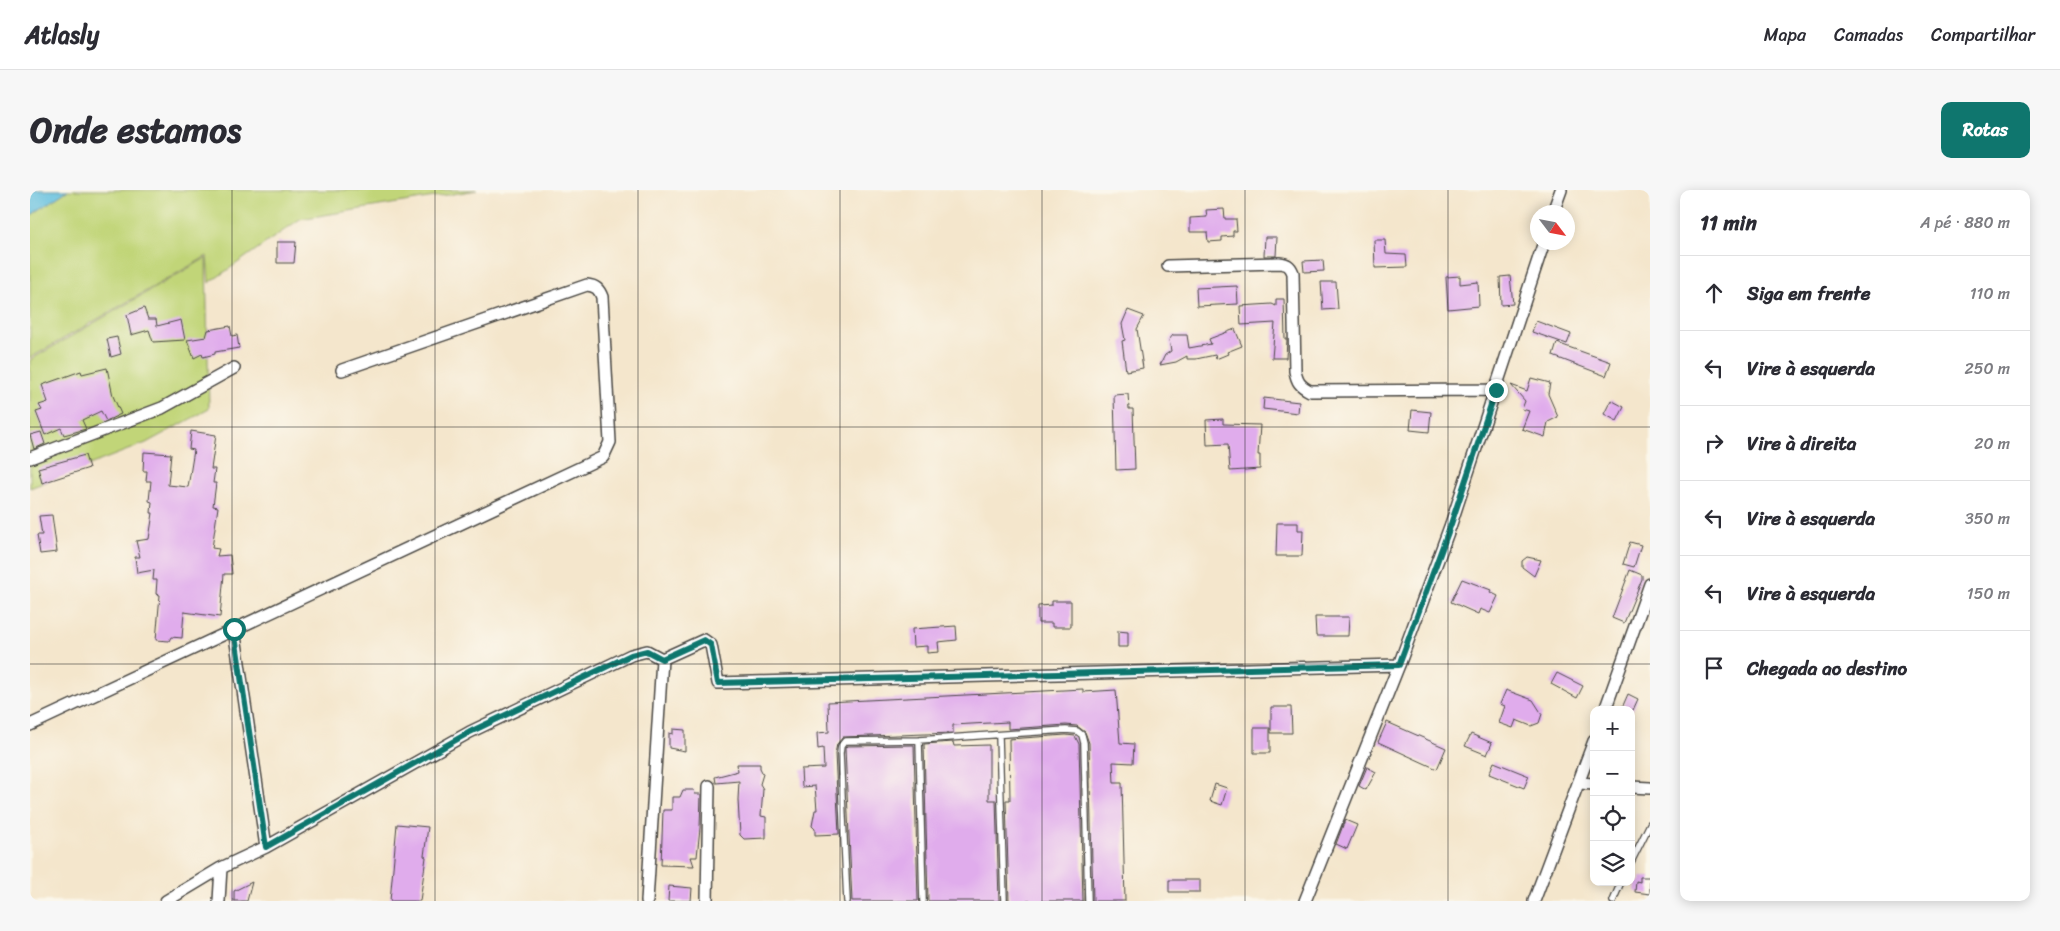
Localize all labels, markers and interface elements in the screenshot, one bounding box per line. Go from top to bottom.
text: Atlasly [25,14,99,56]
text: Mapa [1764,19,1806,51]
text: Camadas [1834,19,1903,51]
text: Compartilhar [1931,19,2035,51]
text: Onde estamos [30,99,241,161]
button: Rotas [1941,102,2030,158]
text: 11 min [1700,204,1757,242]
north arrow [1530,205,1575,250]
text: A pé · 880 m [1920,208,2010,237]
text: Siga em frente [1747,277,1870,310]
icon: ahead [1700,279,1728,307]
text: 110 m [1970,279,2010,308]
text: Vire à esquerda [1747,352,1875,385]
icon: left [1700,354,1728,382]
text: 250 m [1964,354,2010,383]
route end [1485,379,1508,402]
text: Vire à direita [1747,427,1856,460]
icon: right [1700,429,1728,457]
text: 20 m [1974,429,2010,458]
text: Vire à esquerda [1747,502,1875,535]
icon: left [1700,504,1728,532]
text: 350 m [1965,504,2010,533]
text: Vire à esquerda [1747,577,1875,610]
icon: left [1700,579,1728,607]
text: 150 m [1967,579,2010,608]
route start [223,618,246,641]
text: Chegada ao destino [1747,652,1907,685]
icon: arrive [1700,654,1728,682]
map controls [1590,706,1635,886]
button: + [1590,706,1635,751]
button: − [1590,751,1635,796]
button: locate [1590,796,1635,841]
button: layers [1590,841,1635,886]

